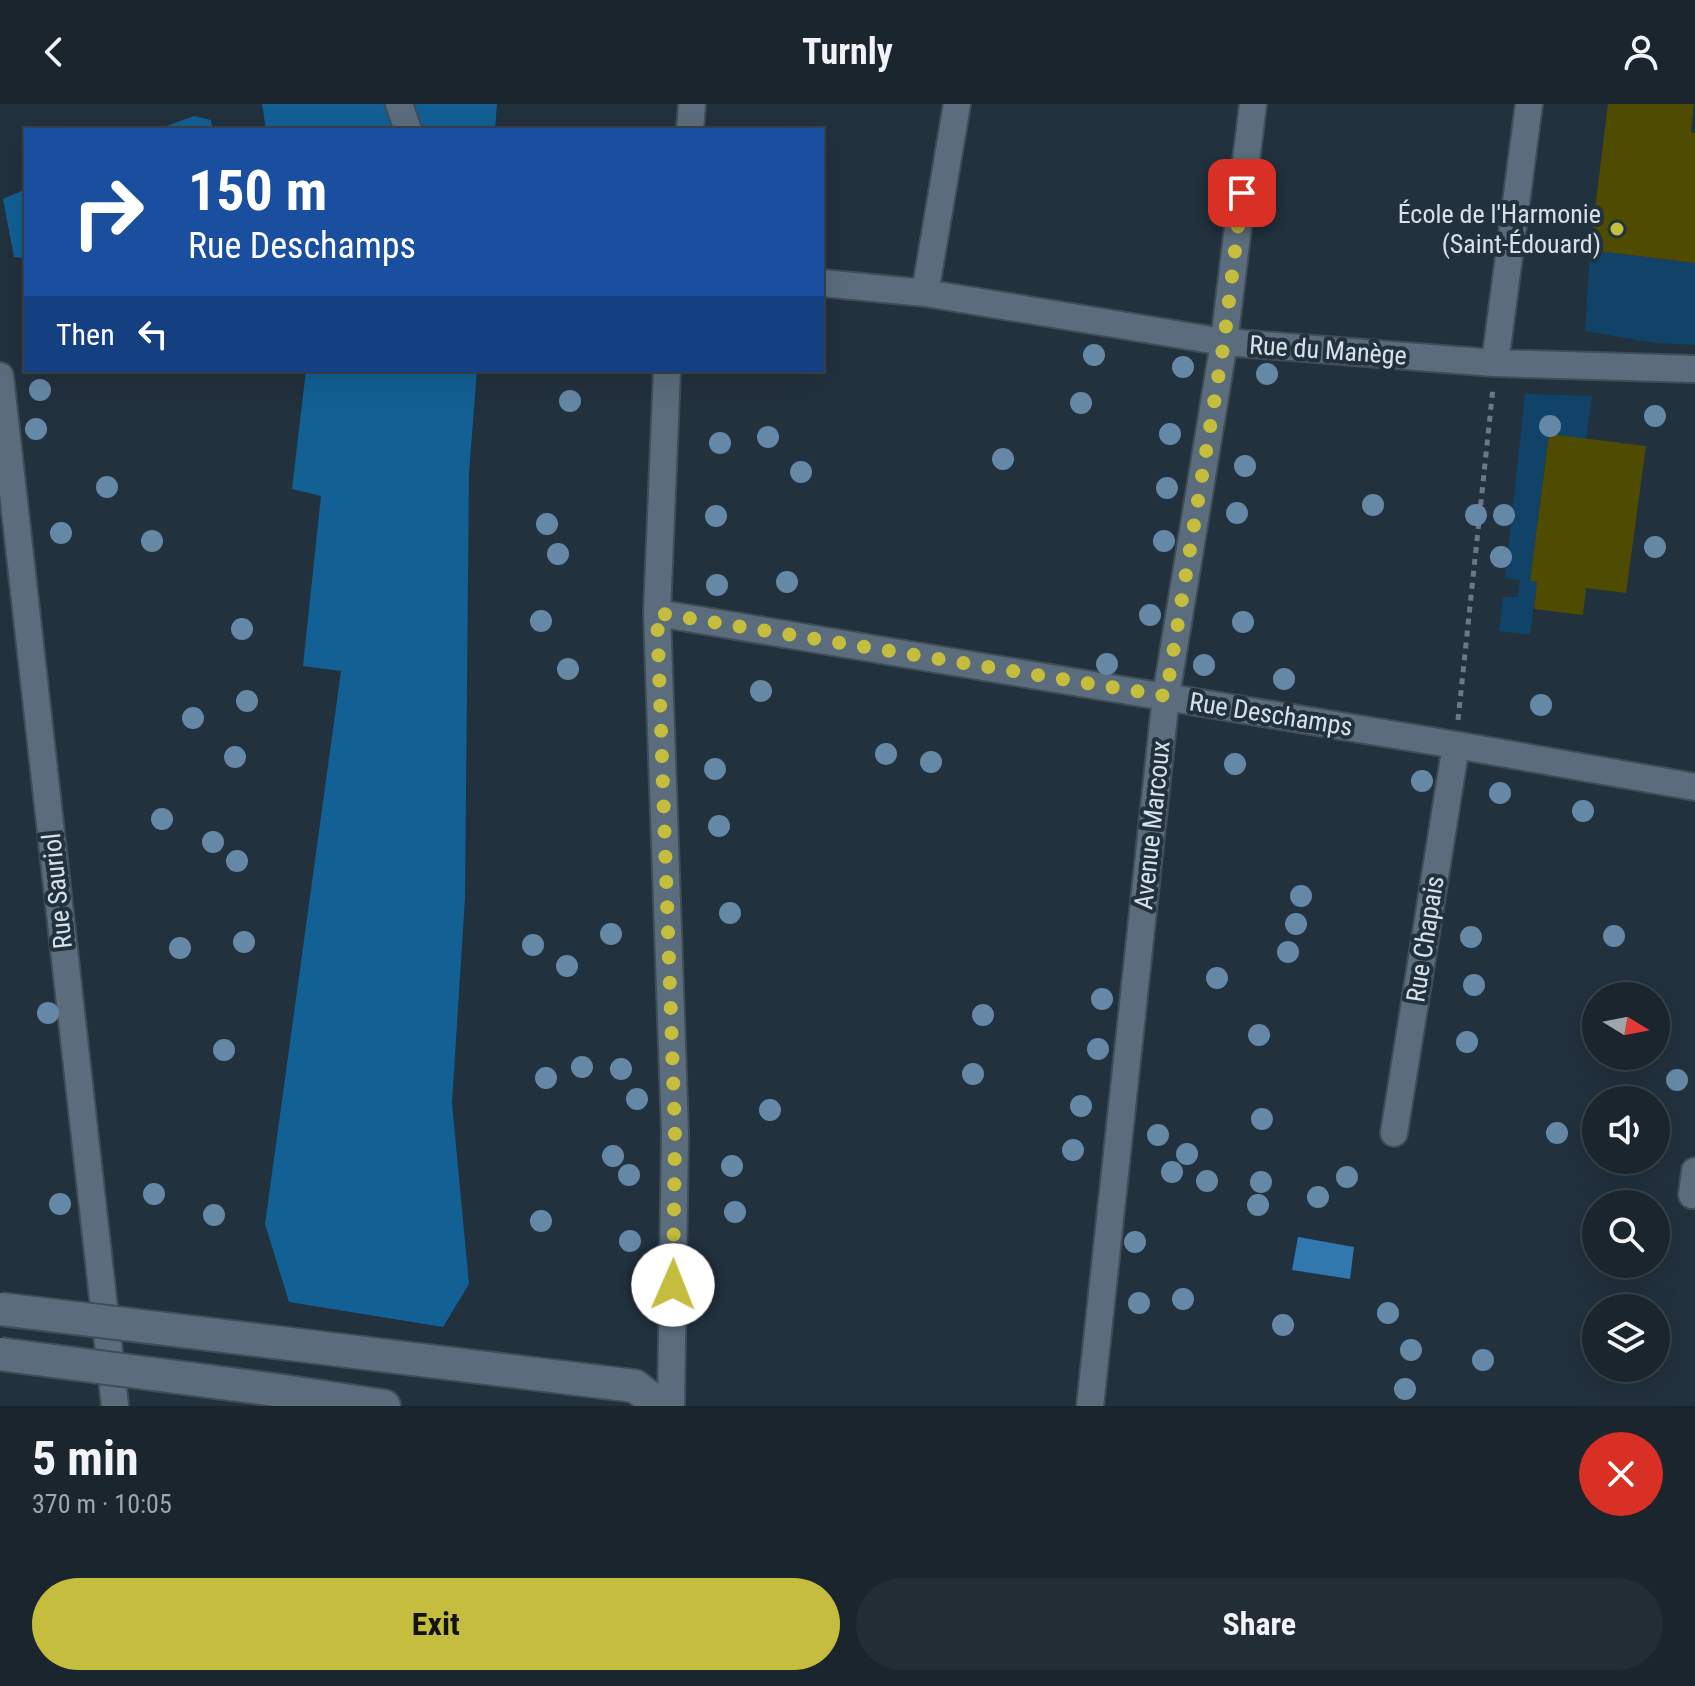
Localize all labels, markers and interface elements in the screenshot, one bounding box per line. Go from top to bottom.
icon: back [32,30,76,74]
icon: person [1619,30,1663,74]
text: Turnly [802,31,893,73]
text: 150 m [188,158,327,224]
pin [1208,159,1276,227]
icon: right [56,160,160,264]
icon: arrive [1220,171,1264,215]
place label: École de l'Harmonie (Saint-Édouard) [1398,199,1601,259]
marker: École de l'Harmonie (Saint-Édouard) [1608,220,1626,238]
text: Rue Deschamps [188,225,416,267]
icon: left [131,312,175,356]
text: Then [56,317,115,352]
street label: Rue du Manège [1248,330,1408,370]
street label: Rue Deschamps [1187,686,1355,742]
street label: Avenue Marcoux [1128,739,1176,911]
street label: Rue Sauriol [36,832,78,950]
street label: Rue Chapais [1400,874,1450,1004]
north arrow [1582,982,1670,1070]
map controls [1582,982,1670,1382]
button: sound [1582,1086,1670,1174]
button: search [1582,1190,1670,1278]
position arrow [631,1243,715,1327]
button: layers [1582,1294,1670,1382]
text: 5 min [32,1430,139,1487]
button: close [1579,1432,1663,1516]
text: 370 m · 10:05 [32,1489,172,1519]
button: Exit [32,1578,840,1670]
button: Share [856,1578,1663,1670]

